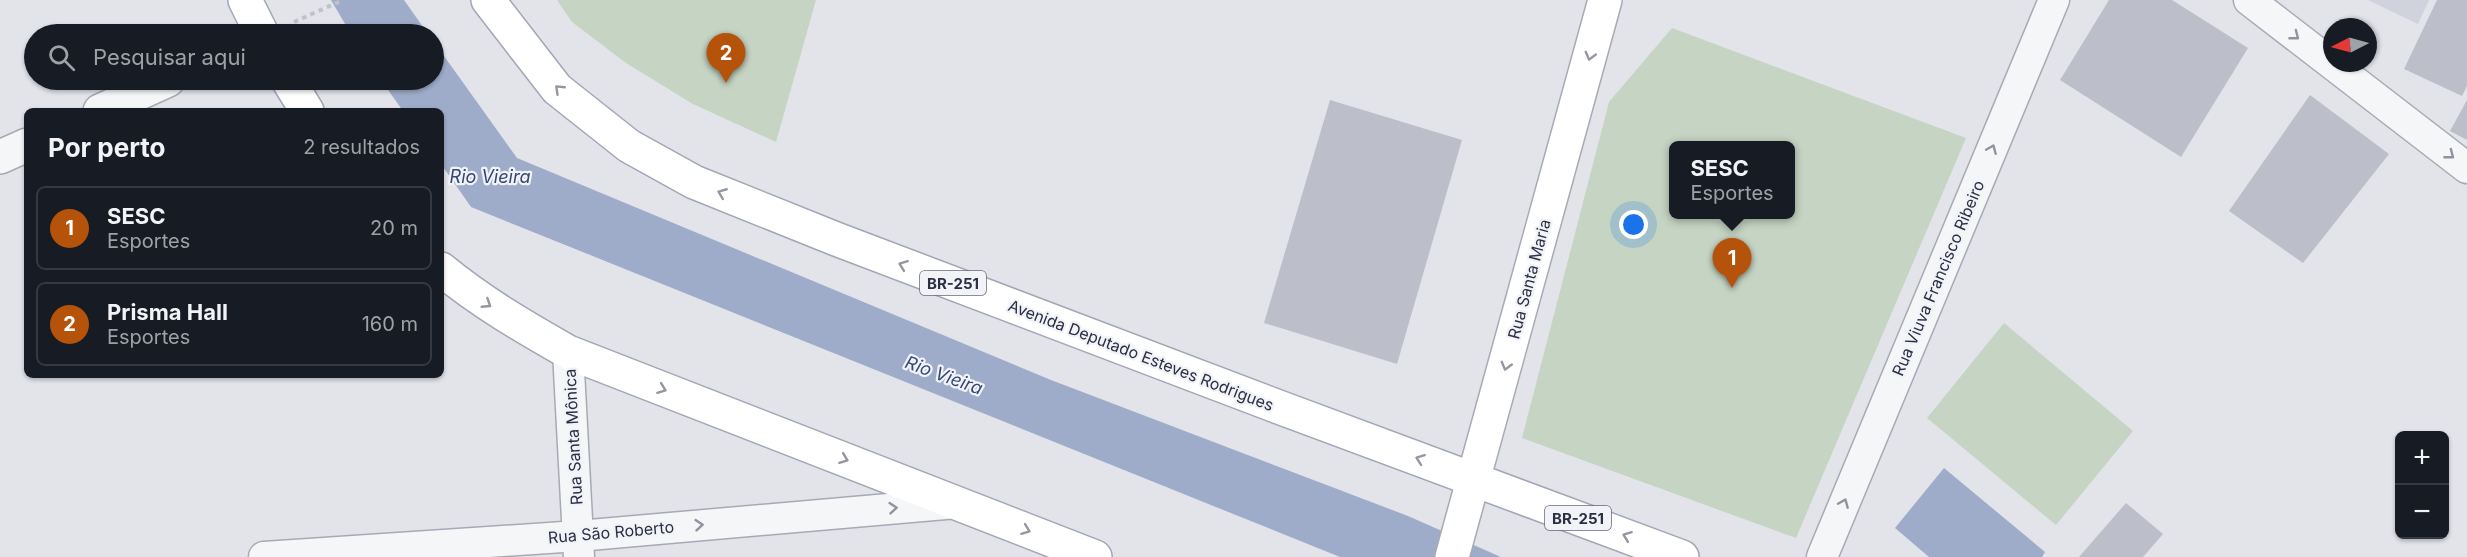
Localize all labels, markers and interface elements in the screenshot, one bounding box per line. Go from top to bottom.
north arrow [2323,18,2377,72]
search box [24,24,444,90]
one-way arrow [2288,28,2299,39]
pin: 2 [706,34,746,83]
icon: search [45,41,78,74]
text: Pesquisar aqui [93,44,246,70]
one-way arrow [1584,51,1597,61]
one-way arrow [555,85,565,96]
text: Por perto [48,132,166,163]
text: 2 resultados [303,135,420,159]
popup [1669,141,1795,219]
one-way arrow [1985,144,1997,155]
one-way arrow [2443,147,2454,158]
text: SESC [1690,155,1749,181]
water label: Rio Vieira [450,166,530,187]
street label: Rua Viuva Francisco Ribeiro [1888,177,1988,379]
text: Esportes [1690,181,1774,205]
one-way arrow [717,188,728,200]
text: SESC [107,203,165,229]
your location [1619,210,1648,239]
text: 1 [65,216,74,240]
text: 20 m [370,216,418,240]
street label: Rua Santa Maria [1503,217,1555,341]
text: Esportes [107,229,190,253]
pin: 1 [1712,238,1752,288]
one-way arrow [899,259,909,272]
road number: BR-251 [920,271,986,295]
street label: Avenida Deputado Esteves Rodrigues [1005,295,1277,415]
one-way arrow [481,297,492,308]
text: Prisma Hall [107,299,228,325]
text: 2 [63,312,76,336]
text: 160 m [362,312,418,336]
text: Esportes [107,325,190,349]
water label: Rio Vieira [902,351,986,399]
one-way arrow [1500,361,1513,371]
street label: Rua Santa Mônica [559,368,587,506]
one-way arrow [656,382,667,394]
map controls [2395,431,2449,539]
button: + [2395,431,2449,485]
one-way arrow [838,452,849,464]
one-way arrow [1415,453,1426,466]
button: − [2395,485,2449,539]
one-way arrow [1837,498,1849,509]
one-way arrow [889,502,898,515]
road number: BR-251 [1545,506,1611,530]
street label: Rua São Roberto [547,517,675,547]
one-way arrow [695,519,704,532]
one-way arrow [1020,523,1031,535]
one-way arrow [1622,531,1633,543]

